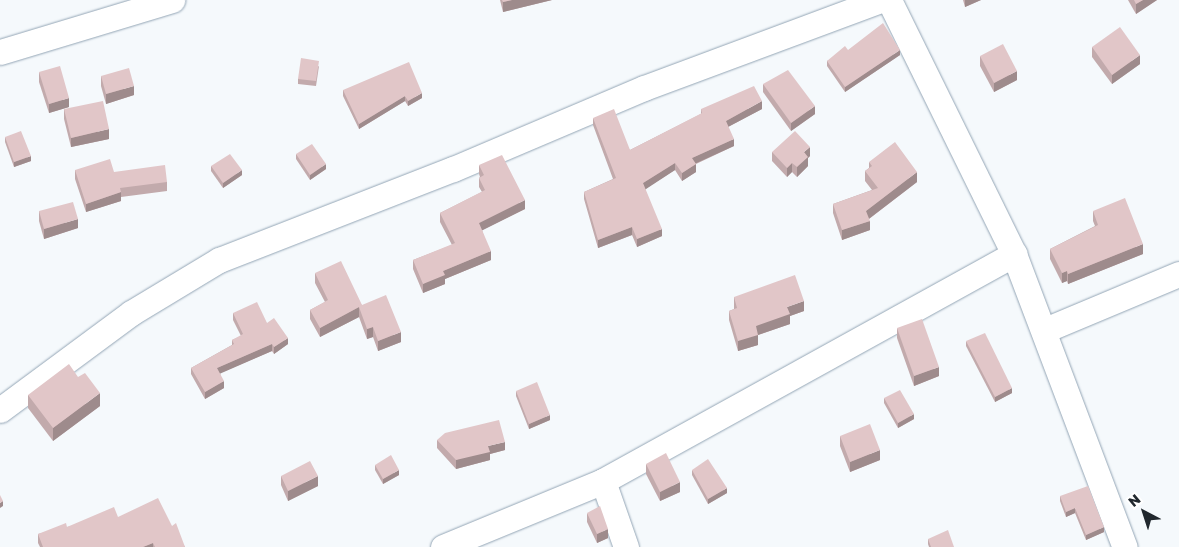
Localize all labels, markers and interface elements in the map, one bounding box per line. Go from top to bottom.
north arrow [1119,487,1169,537]
text: N [1124,490,1144,510]

